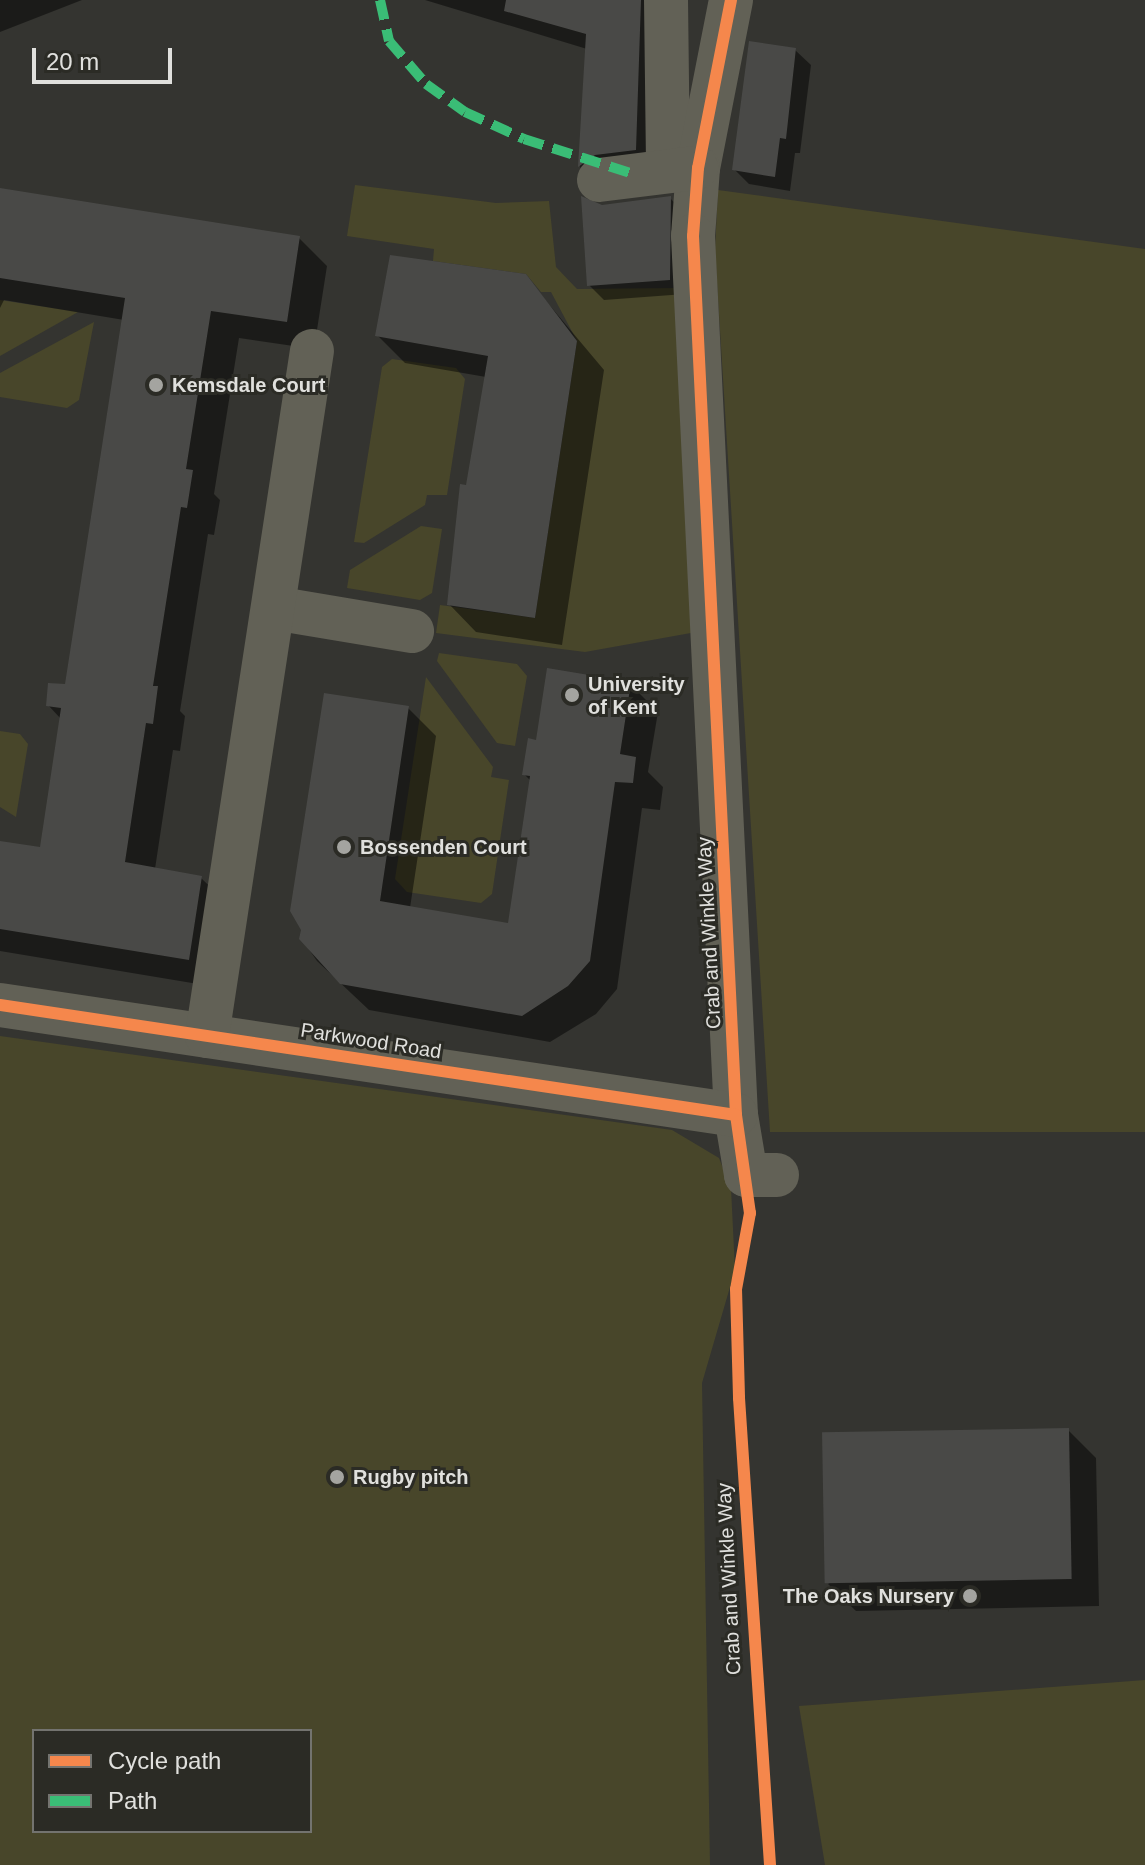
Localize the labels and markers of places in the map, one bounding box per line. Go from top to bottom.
place label: Kemsdale Court [172,373,325,397]
marker: Kemsdale Court [147,376,165,394]
place label: University of Kent [588,672,685,719]
marker: University of Kent [563,686,581,704]
place label: Bossenden Court [360,835,527,859]
marker: Bossenden Court [335,838,353,856]
place label: Rugby pitch [353,1465,469,1489]
marker: Rugby pitch [328,1468,346,1486]
place label: The Oaks Nursery [783,1584,954,1608]
marker: The Oaks Nursery [961,1587,979,1605]

